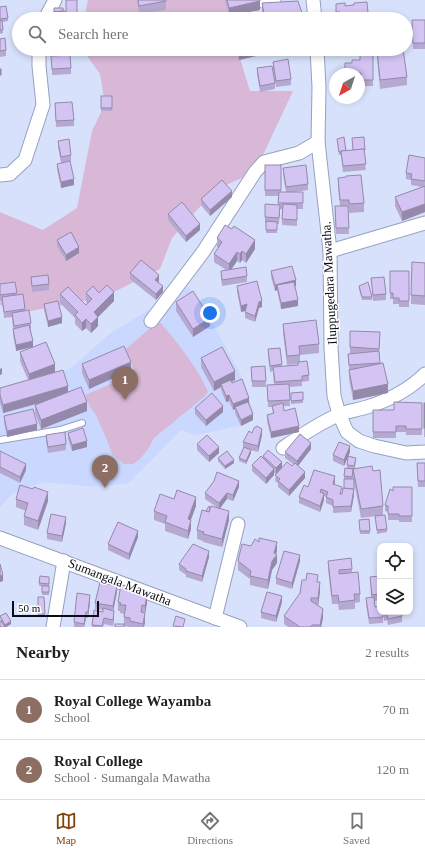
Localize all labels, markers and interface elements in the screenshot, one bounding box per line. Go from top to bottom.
search box [12,12,413,56]
icon: search [26,23,48,45]
text: Search here [58,26,128,42]
north arrow [329,68,365,104]
street label: Iluppugedara Mawatha. [318,221,340,345]
your location [200,303,220,323]
pin: 1 [112,367,138,400]
pin: 2 [92,455,118,488]
map controls [377,543,413,615]
button: locate [377,543,413,579]
street label: Sumangala Mawatha [66,555,174,609]
button: layers [377,579,413,615]
scale bar [12,599,99,618]
text: 50 m [18,602,40,614]
text: Nearby [16,643,70,662]
text: 2 results [365,645,409,660]
text: Royal College Wayamba [54,693,211,709]
text: 1 [26,702,32,717]
text: 70 m [383,702,409,717]
text: School [54,710,90,725]
text: Royal College [54,753,143,769]
text: 2 [26,762,32,777]
text: 120 m [376,762,409,777]
text: School · Sumangala Mawatha [54,770,210,785]
tab: Map [55,810,77,846]
tab: Directions [187,810,233,846]
tab: Saved [343,810,370,846]

